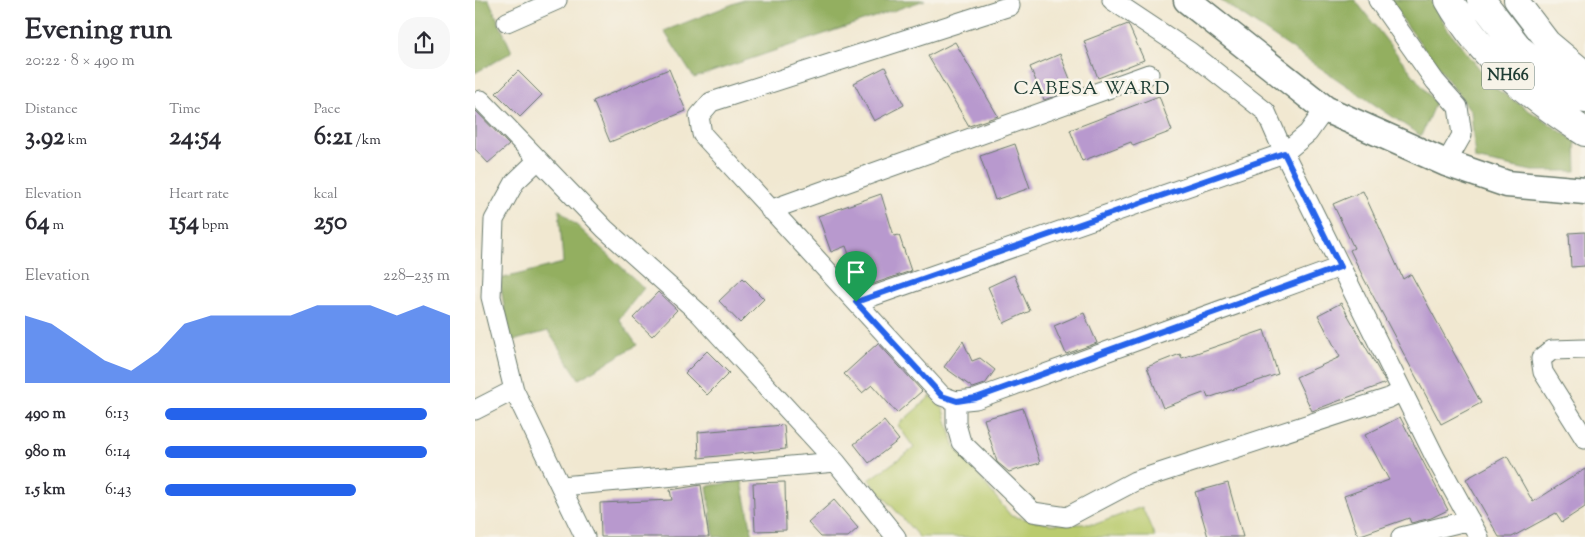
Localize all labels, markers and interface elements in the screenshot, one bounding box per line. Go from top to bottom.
text: Evening run [25,11,172,51]
button: share [398,17,450,69]
text: 20:22 · 8 × 490 m [25,50,135,73]
road number: NH66 [1482,62,1534,90]
district label: CABESA WARD [1013,76,1171,103]
text: Distance [25,100,78,120]
text: Time [169,100,200,120]
text: Pace [314,100,340,120]
text: 3.92 [25,120,65,156]
text: 24:54 [169,120,221,156]
text: 6:21 [314,120,353,156]
text: km [65,131,87,151]
text: /km [353,131,381,151]
text: Elevation [25,185,82,205]
text: Heart rate [169,185,229,205]
text: kcal [314,185,338,205]
text: 64 [25,205,50,241]
text: 154 [169,205,199,241]
text: 250 [314,205,347,241]
text: m [50,216,64,236]
text: bpm [199,216,229,236]
pin [835,251,877,302]
icon: arrive [842,258,870,286]
text: Elevation [25,265,90,288]
text: 228–235 m [383,265,450,288]
text: 490 m [25,403,66,426]
text: 6:13 [105,403,129,426]
text: 980 m [25,441,66,464]
text: 6:14 [105,441,130,464]
text: 1.5 km [25,479,65,502]
text: 6:43 [105,479,131,502]

